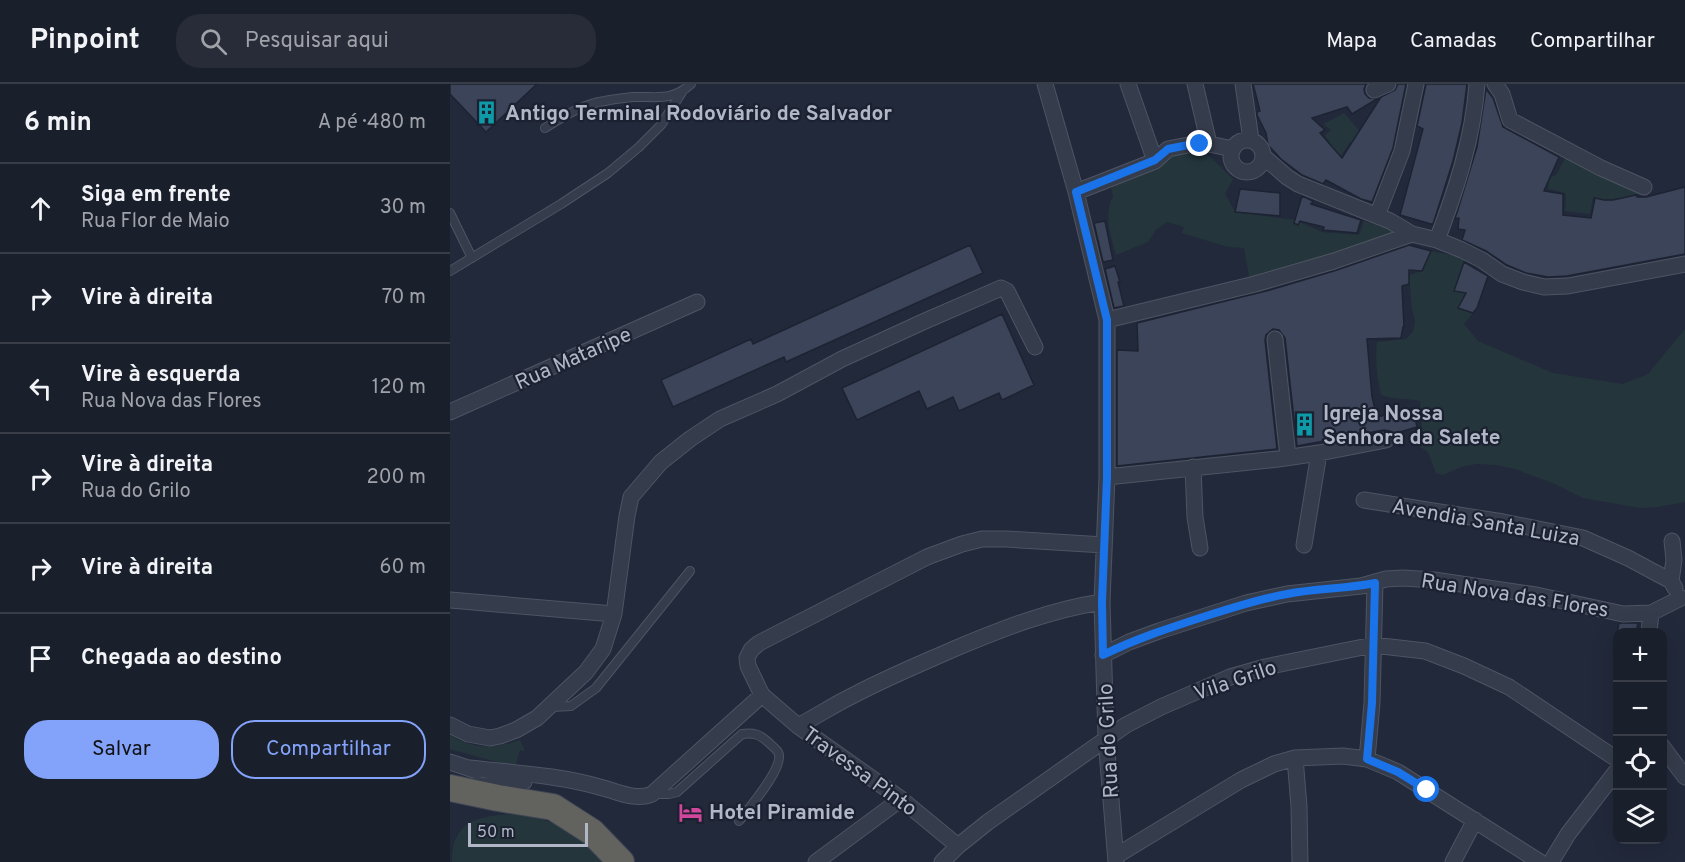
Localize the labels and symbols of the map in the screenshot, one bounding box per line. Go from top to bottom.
building icon: Antigo Terminal Rodoviário de Salvador [474,100,500,126]
place label: Antigo Terminal Rodoviário de Salvador [505,101,892,128]
route end [1186,130,1212,156]
street label: Rua Mataripe [511,322,636,397]
place label: Igreja Nossa Senhora da Salete [1323,401,1501,452]
building icon: Igreja Nossa Senhora da Salete [1292,412,1318,438]
street label: Avendia Santa Luiza [1390,494,1582,553]
street label: Rua Nova das Flores [1419,568,1610,625]
street label: Vila Grilo [1191,655,1280,708]
street label: Rua do Grilo [1093,683,1126,799]
street label: Travessa Pinto [796,721,922,823]
route start [1413,776,1439,802]
hotel icon: Hotel Piramide [678,799,704,825]
place label: Hotel Piramide [709,800,855,827]
scale bar [468,820,588,848]

